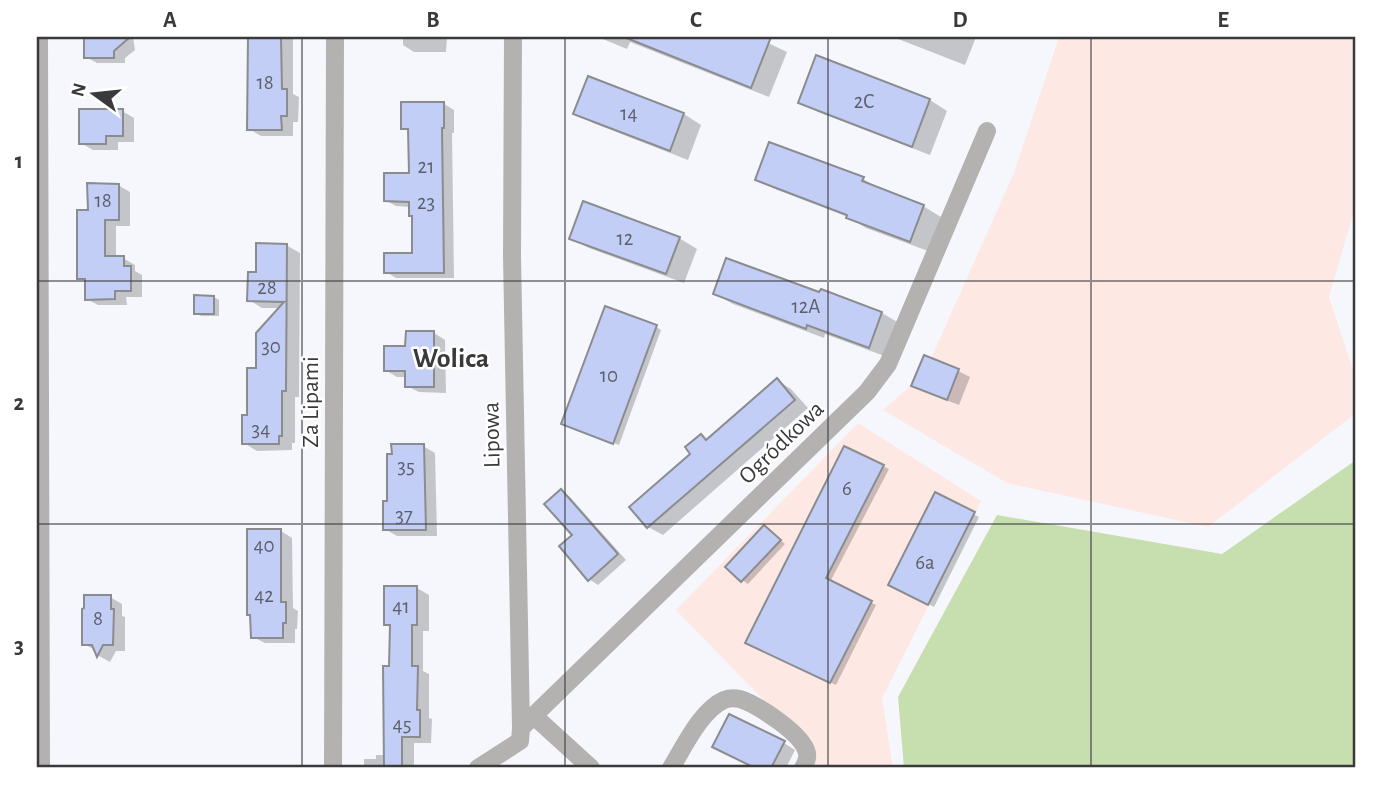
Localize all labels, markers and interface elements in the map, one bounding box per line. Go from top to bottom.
text: A [163,9,177,32]
text: B [426,9,440,32]
text: C [690,9,702,32]
text: D [952,9,968,32]
text: E [1217,9,1229,32]
north arrow [60,60,130,130]
house number: 18 [256,72,274,93]
text: N [68,81,90,99]
house number: 2C [854,91,874,112]
house number: 14 [620,103,638,124]
text: 1 [15,150,23,173]
house number: 21 [418,156,434,177]
house number: 18 [94,190,112,211]
house number: 23 [417,192,435,213]
house number: 12 [617,228,633,249]
house number: 28 [257,277,277,298]
house number: 12A [792,296,820,317]
house number: 30 [261,336,281,357]
district label: Wolica [413,345,489,373]
street label: Za Lipami [299,356,323,448]
house number: 10 [600,365,618,386]
text: 2 [14,392,25,415]
street label: Ogródkowa [735,397,829,489]
street label: Lipowa [479,402,505,468]
house number: 34 [252,419,270,440]
house number: 35 [397,456,415,477]
house number: 6 [842,478,852,499]
house number: 37 [395,505,413,526]
house number: 40 [253,535,275,556]
house number: 6a [915,552,935,573]
house number: 42 [254,585,274,606]
house number: 41 [392,596,410,617]
house number: 8 [93,608,103,629]
text: 3 [14,635,24,658]
house number: 45 [393,714,411,735]

